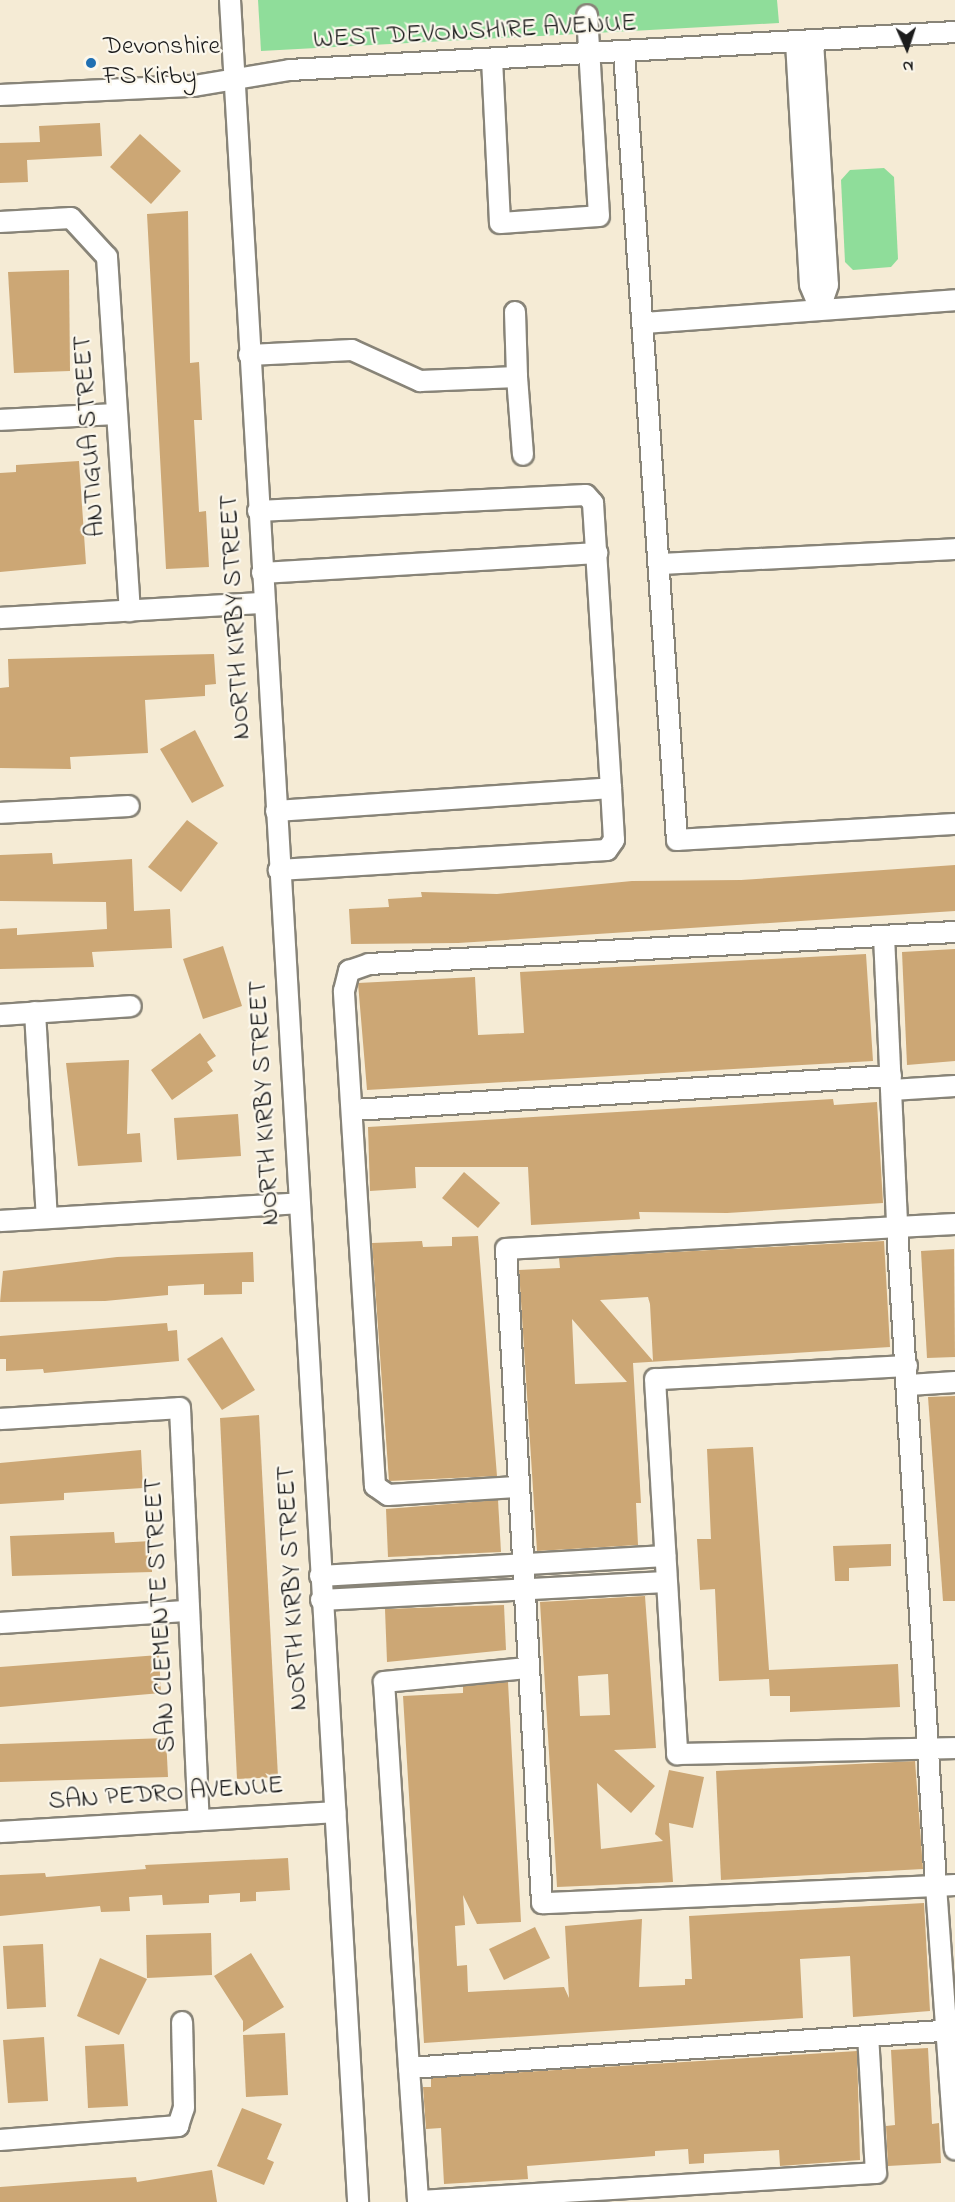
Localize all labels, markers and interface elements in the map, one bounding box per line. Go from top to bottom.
street label: WEST DEVONSHIRE AVENUE [312,9,638,57]
north arrow [877,18,937,78]
place label: Devonshire FS Kirby [103,32,220,94]
text: N [902,54,914,78]
marker: Devonshire FS Kirby [84,56,98,70]
street label: ANTIGUA STREET [68,334,114,538]
street label: NORTH KIRBY STREET [215,494,259,740]
street label: NORTH KIRBY STREET [244,980,288,1226]
street label: NORTH KIRBY STREET [272,1465,316,1711]
street label: SAN CLEMENTE STREET [139,1477,185,1753]
street label: SAN PEDRO AVENUE [47,1771,285,1819]

